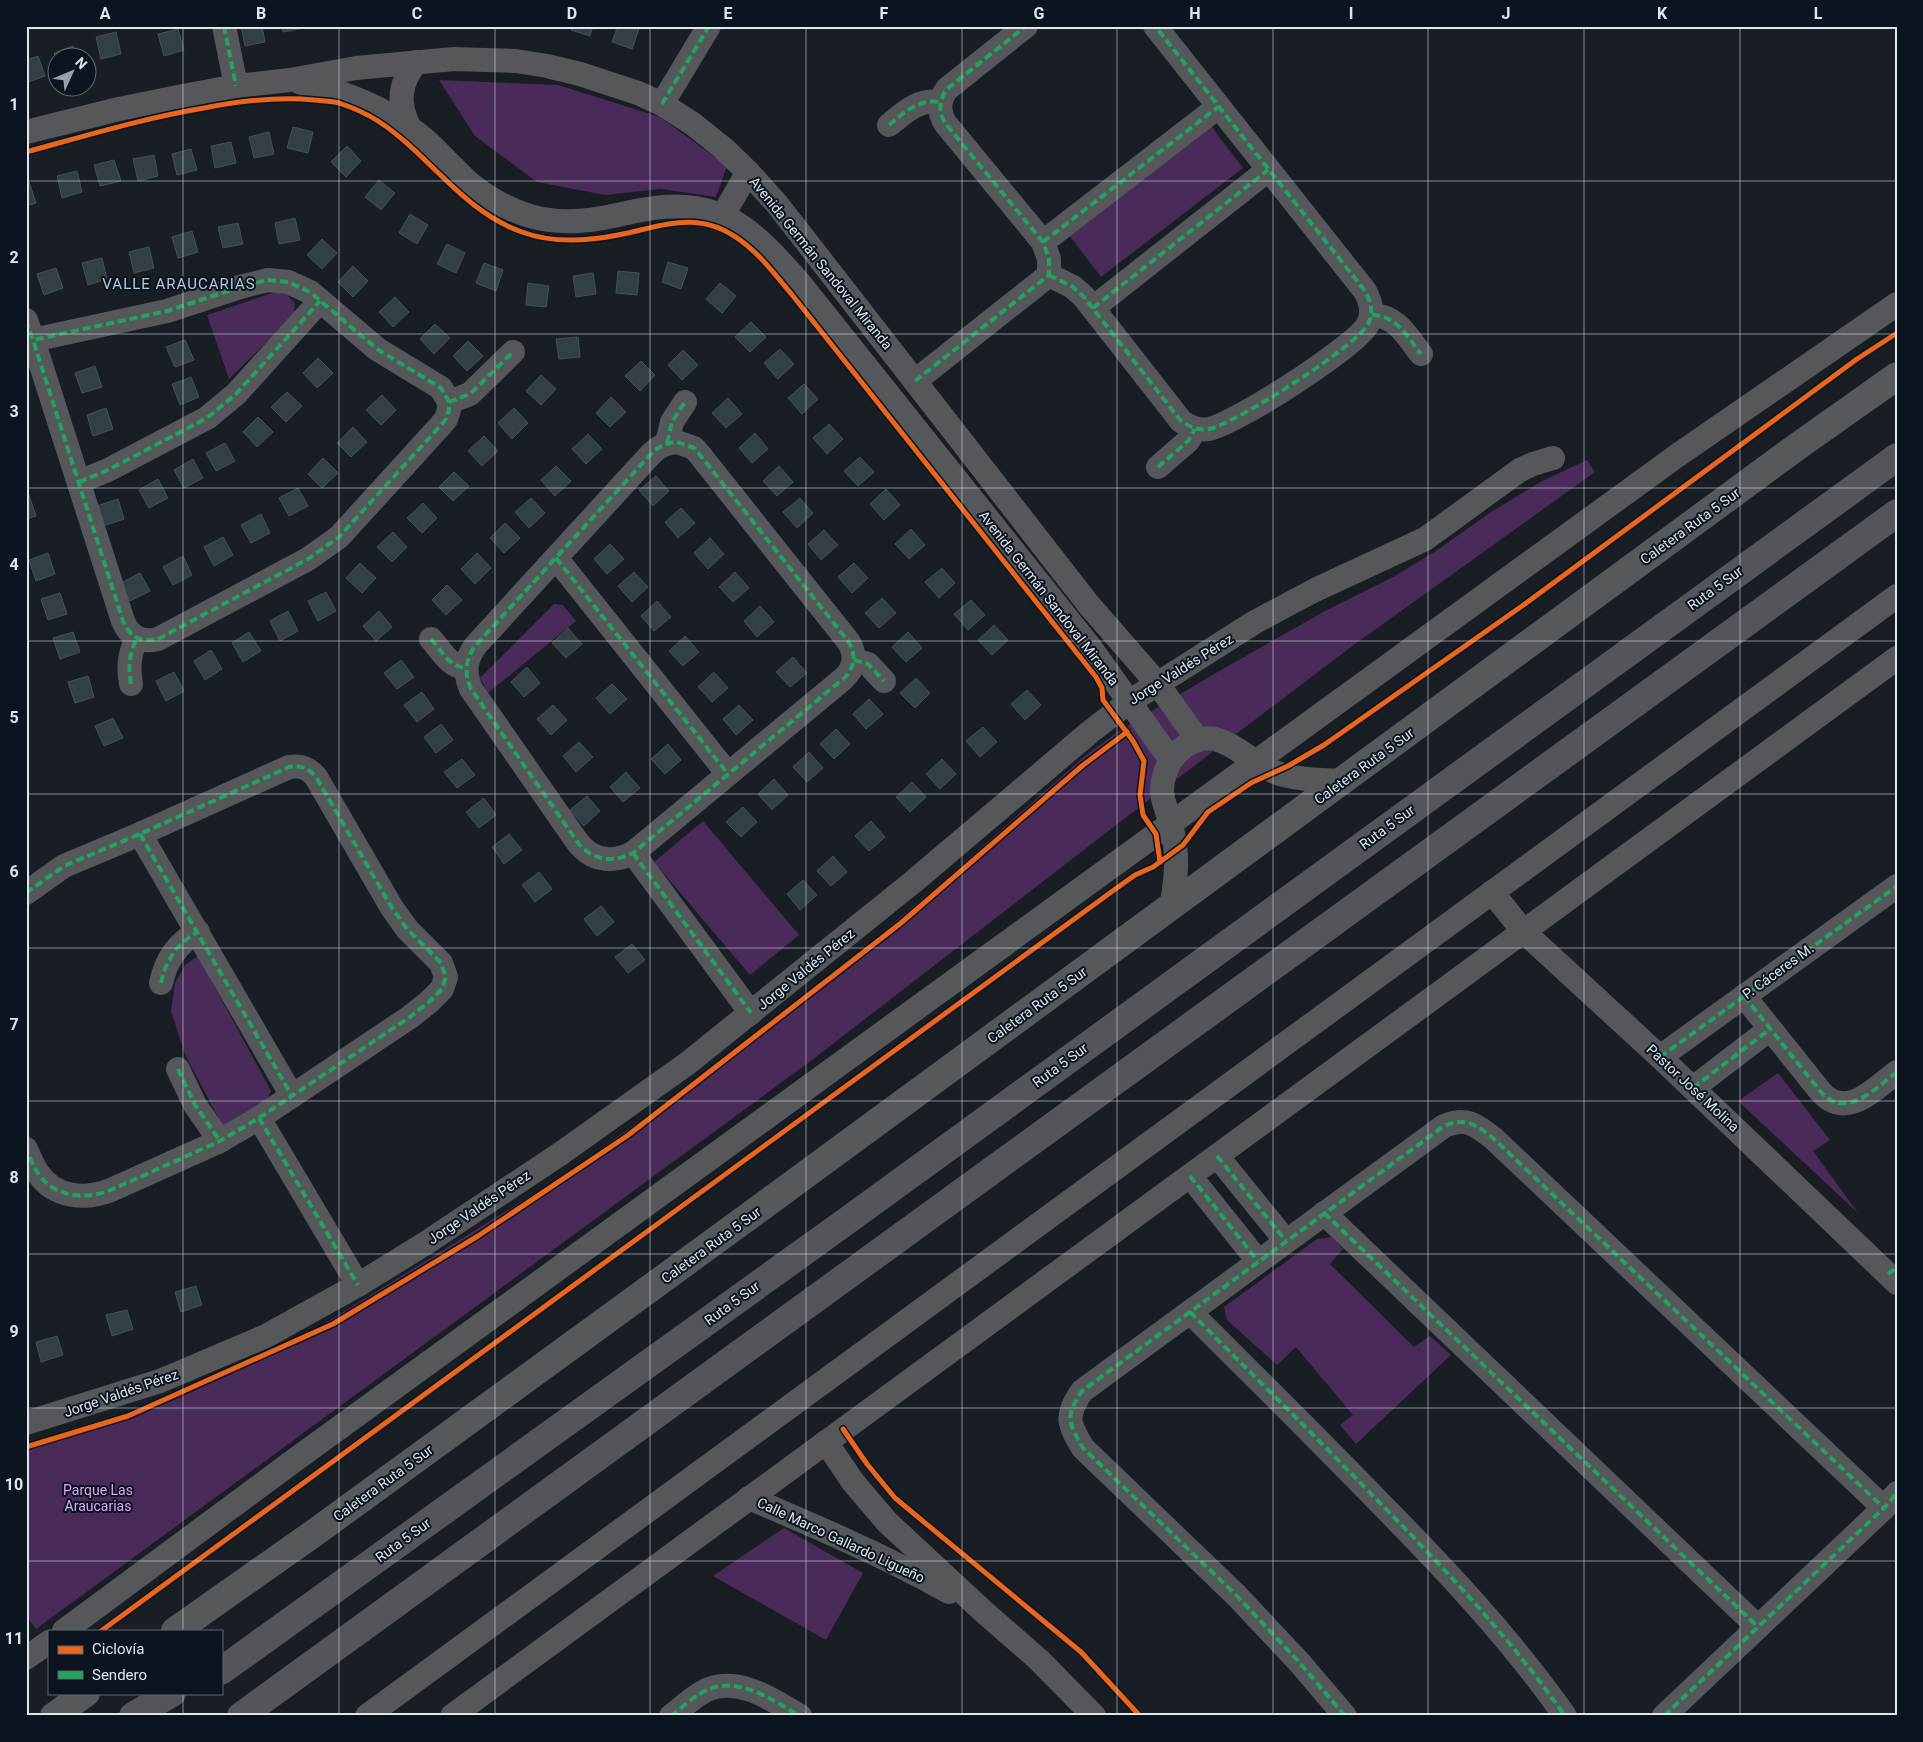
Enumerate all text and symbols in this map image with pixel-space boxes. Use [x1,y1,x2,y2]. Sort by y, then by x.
text: A [100,4,111,23]
text: B [256,4,266,23]
text: C [412,4,422,23]
text: D [567,4,577,23]
text: E [724,4,733,23]
text: F [880,4,889,23]
text: G [1034,4,1045,23]
text: H [1189,4,1201,23]
text: I [1349,4,1353,23]
text: J [1502,4,1510,23]
text: K [1657,4,1668,23]
text: L [1814,4,1823,23]
north arrow [48,48,98,98]
text: N [72,54,91,72]
text: 1 [9,95,19,114]
street label: Avenida Germán Sandoval Miranda [746,173,896,353]
text: 2 [9,248,19,267]
district label: VALLE ARAUCARIAS [102,275,256,293]
text: 3 [9,402,19,421]
street label: Caletera Ruta 5 Sur [1637,484,1743,568]
street label: Avenida Germán Sandoval Miranda [976,507,1122,689]
text: 4 [9,555,19,574]
street label: Ruta 5 Sur [1684,563,1746,613]
street label: Jorge Valdés Pérez [1126,630,1236,708]
text: 5 [9,708,19,727]
street label: Caletera Ruta 5 Sur [1311,724,1417,808]
street label: Ruta 5 Sur [1356,802,1418,852]
text: 6 [9,862,19,881]
street label: Jorge Valdés Pérez [754,925,858,1013]
street label: P. Cáceres M. [1739,940,1817,1002]
street label: Caletera Ruta 5 Sur [984,963,1090,1047]
text: 7 [9,1015,19,1034]
street label: Ruta 5 Sur [1029,1040,1091,1090]
street label: Pastor José Molina [1644,1041,1742,1135]
street label: Jorge Valdés Pérez [425,1167,533,1247]
text: 8 [9,1168,19,1187]
street label: Caletera Ruta 5 Sur [658,1203,764,1287]
street label: Ruta 5 Sur [701,1278,763,1328]
text: 9 [9,1322,19,1341]
street label: Jorge Valdés Pérez [62,1366,180,1420]
street label: Caletera Ruta 5 Sur [330,1441,436,1525]
text: 10 [5,1475,23,1494]
park label: Parque Las Araucarias [63,1482,133,1514]
street label: Calle Marco Gallardo Ligueño [755,1494,927,1586]
street label: Ruta 5 Sur [372,1515,434,1565]
text: 11 [5,1629,23,1648]
legend [48,1630,222,1694]
text: Ciclovía [92,1640,145,1658]
text: Sendero [92,1666,147,1684]

